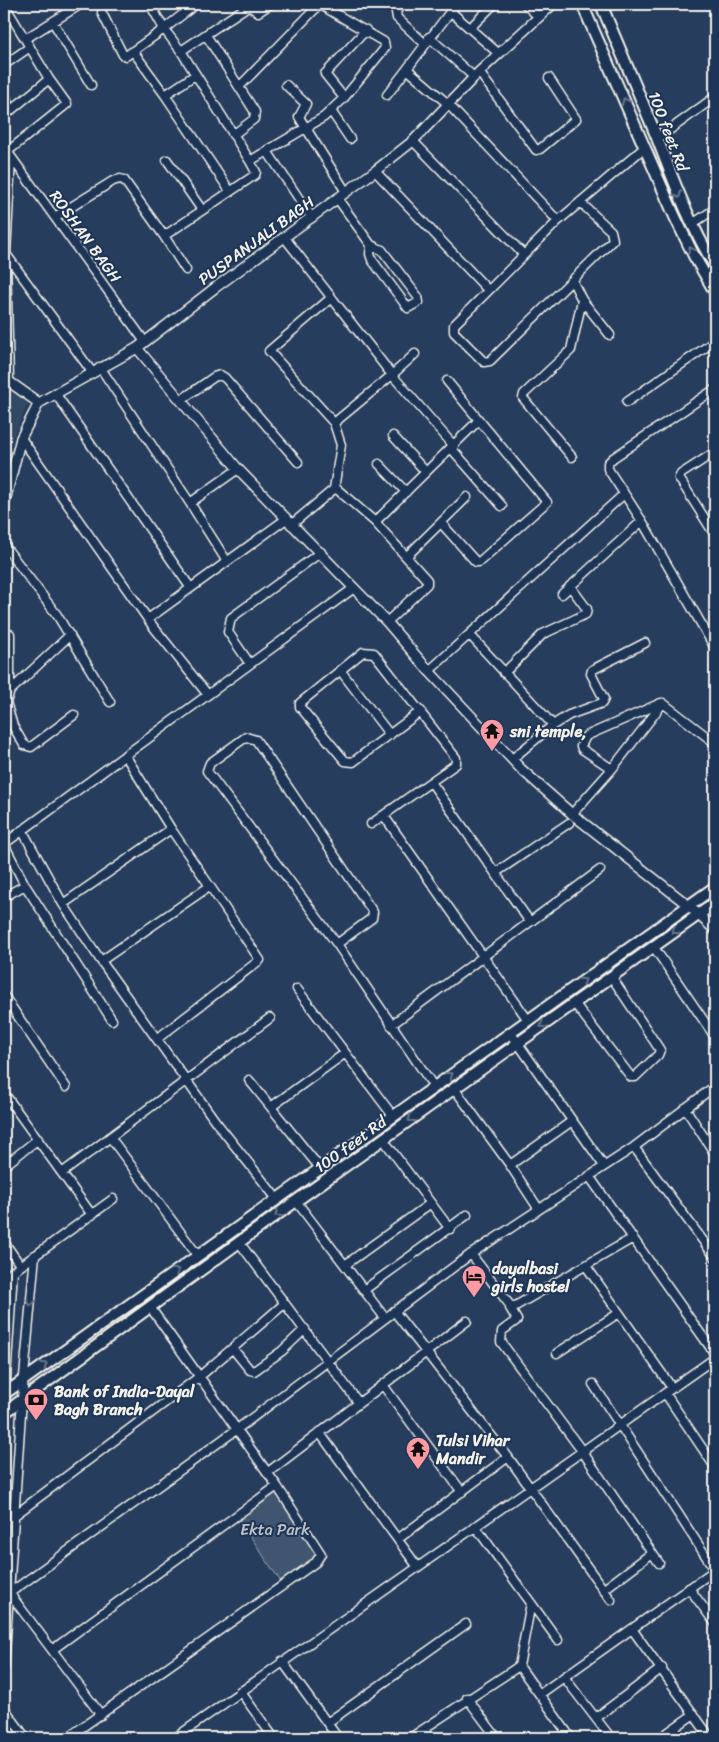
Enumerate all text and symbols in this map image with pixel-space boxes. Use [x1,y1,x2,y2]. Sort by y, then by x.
street label: 100 feet Rd [640,87,698,177]
one-way arrow [620,97,631,106]
street label: ROSHAN BAGH [42,184,130,289]
street label: PUSPANJALI BAGH [192,188,321,293]
one-way arrow [672,190,683,199]
one-way arrow [686,246,697,255]
place label: sni temple, [509,717,587,746]
temple icon: sni temple, [479,718,505,752]
one-way arrow [672,925,681,934]
one-way arrow [577,978,587,987]
one-way arrow [540,1019,549,1028]
one-way arrow [445,1072,454,1081]
street label: 100 feet Rd [308,1107,394,1181]
one-way arrow [407,1113,416,1122]
one-way arrow [275,1207,284,1217]
place label: dayalbasi girls hostel [490,1254,571,1301]
hotel icon: dayalbasi girls hostel [461,1264,487,1298]
one-way arrow [170,1269,179,1277]
one-way arrow [25,1299,36,1307]
one-way arrow [38,1362,47,1371]
place label: Bank of India-Dayal Bagh Branch [54,1377,196,1424]
bank icon: Bank of India-Dayal Bagh Branch [23,1387,49,1421]
place label: Tulsi Vihar Mandir [435,1426,511,1473]
temple icon: Tulsi Vihar Mandir [405,1436,431,1470]
park label: Ekta Park [240,1515,310,1544]

